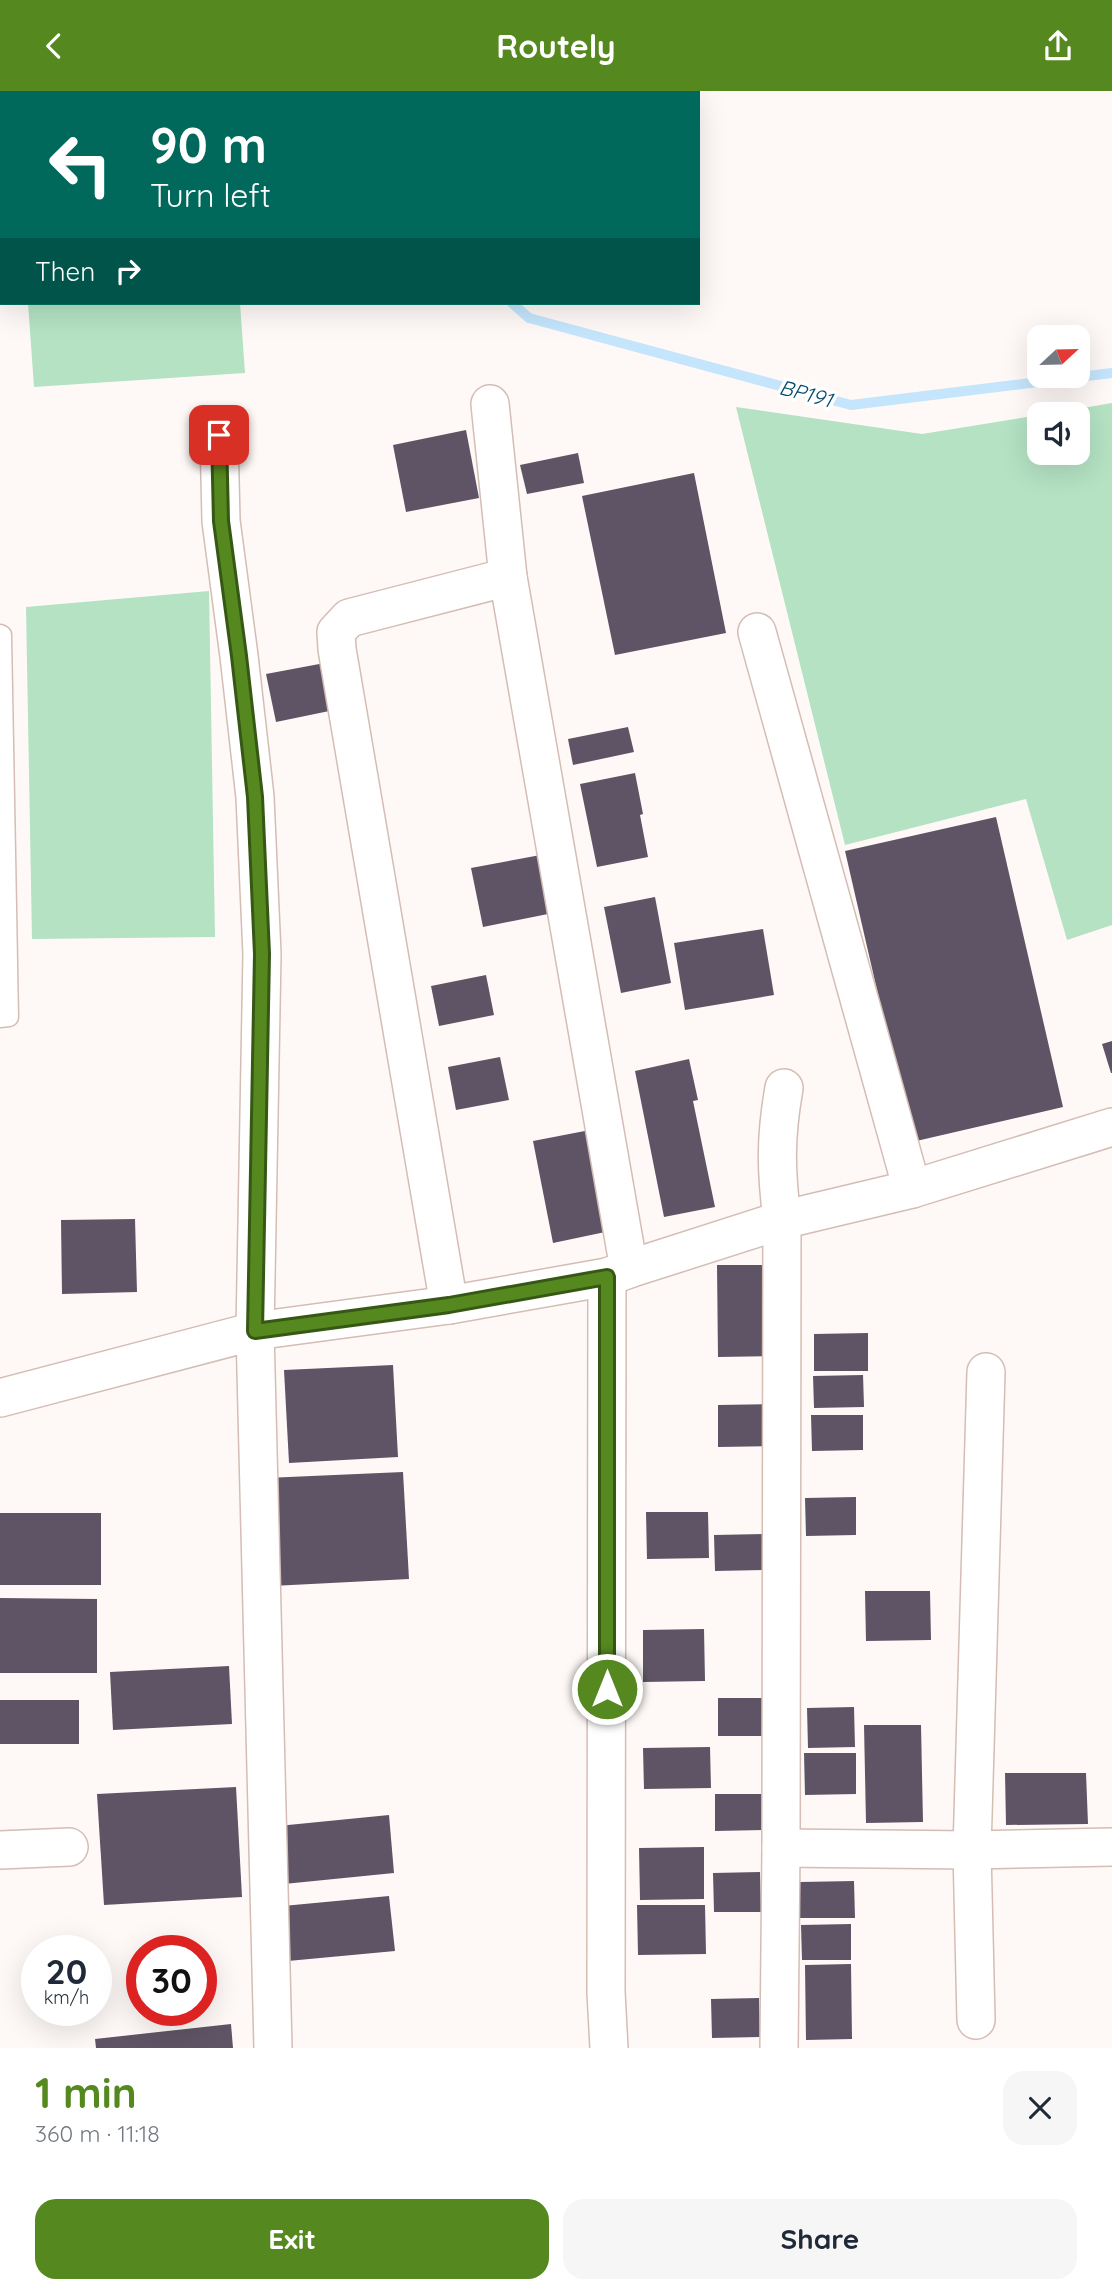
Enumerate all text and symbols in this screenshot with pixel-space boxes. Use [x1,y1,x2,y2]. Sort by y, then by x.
text: Routely [496,26,616,66]
icon: back [35,27,73,65]
icon: share [1039,27,1077,65]
text: 90 m [150,114,267,175]
icon: left [35,119,126,210]
text: Turn left [150,175,271,215]
icon: right [109,252,147,290]
text: Then [35,255,95,288]
north arrow [1027,325,1090,389]
map controls [1027,325,1090,465]
water label: BP191 [777,374,837,413]
button: sound [1027,402,1090,465]
pin [189,405,249,465]
icon: arrive [200,416,238,454]
position arrow [570,1652,644,1726]
speed limit sign: 30 [126,1935,217,2026]
text: 20 [46,1949,87,1993]
text: km/h [44,1986,89,2009]
text: 1 min [35,2066,137,2119]
button: close [1003,2071,1077,2145]
text: 360 m · 11:18 [35,2119,160,2148]
button: Exit [35,2199,549,2279]
button: Share [563,2199,1077,2279]

